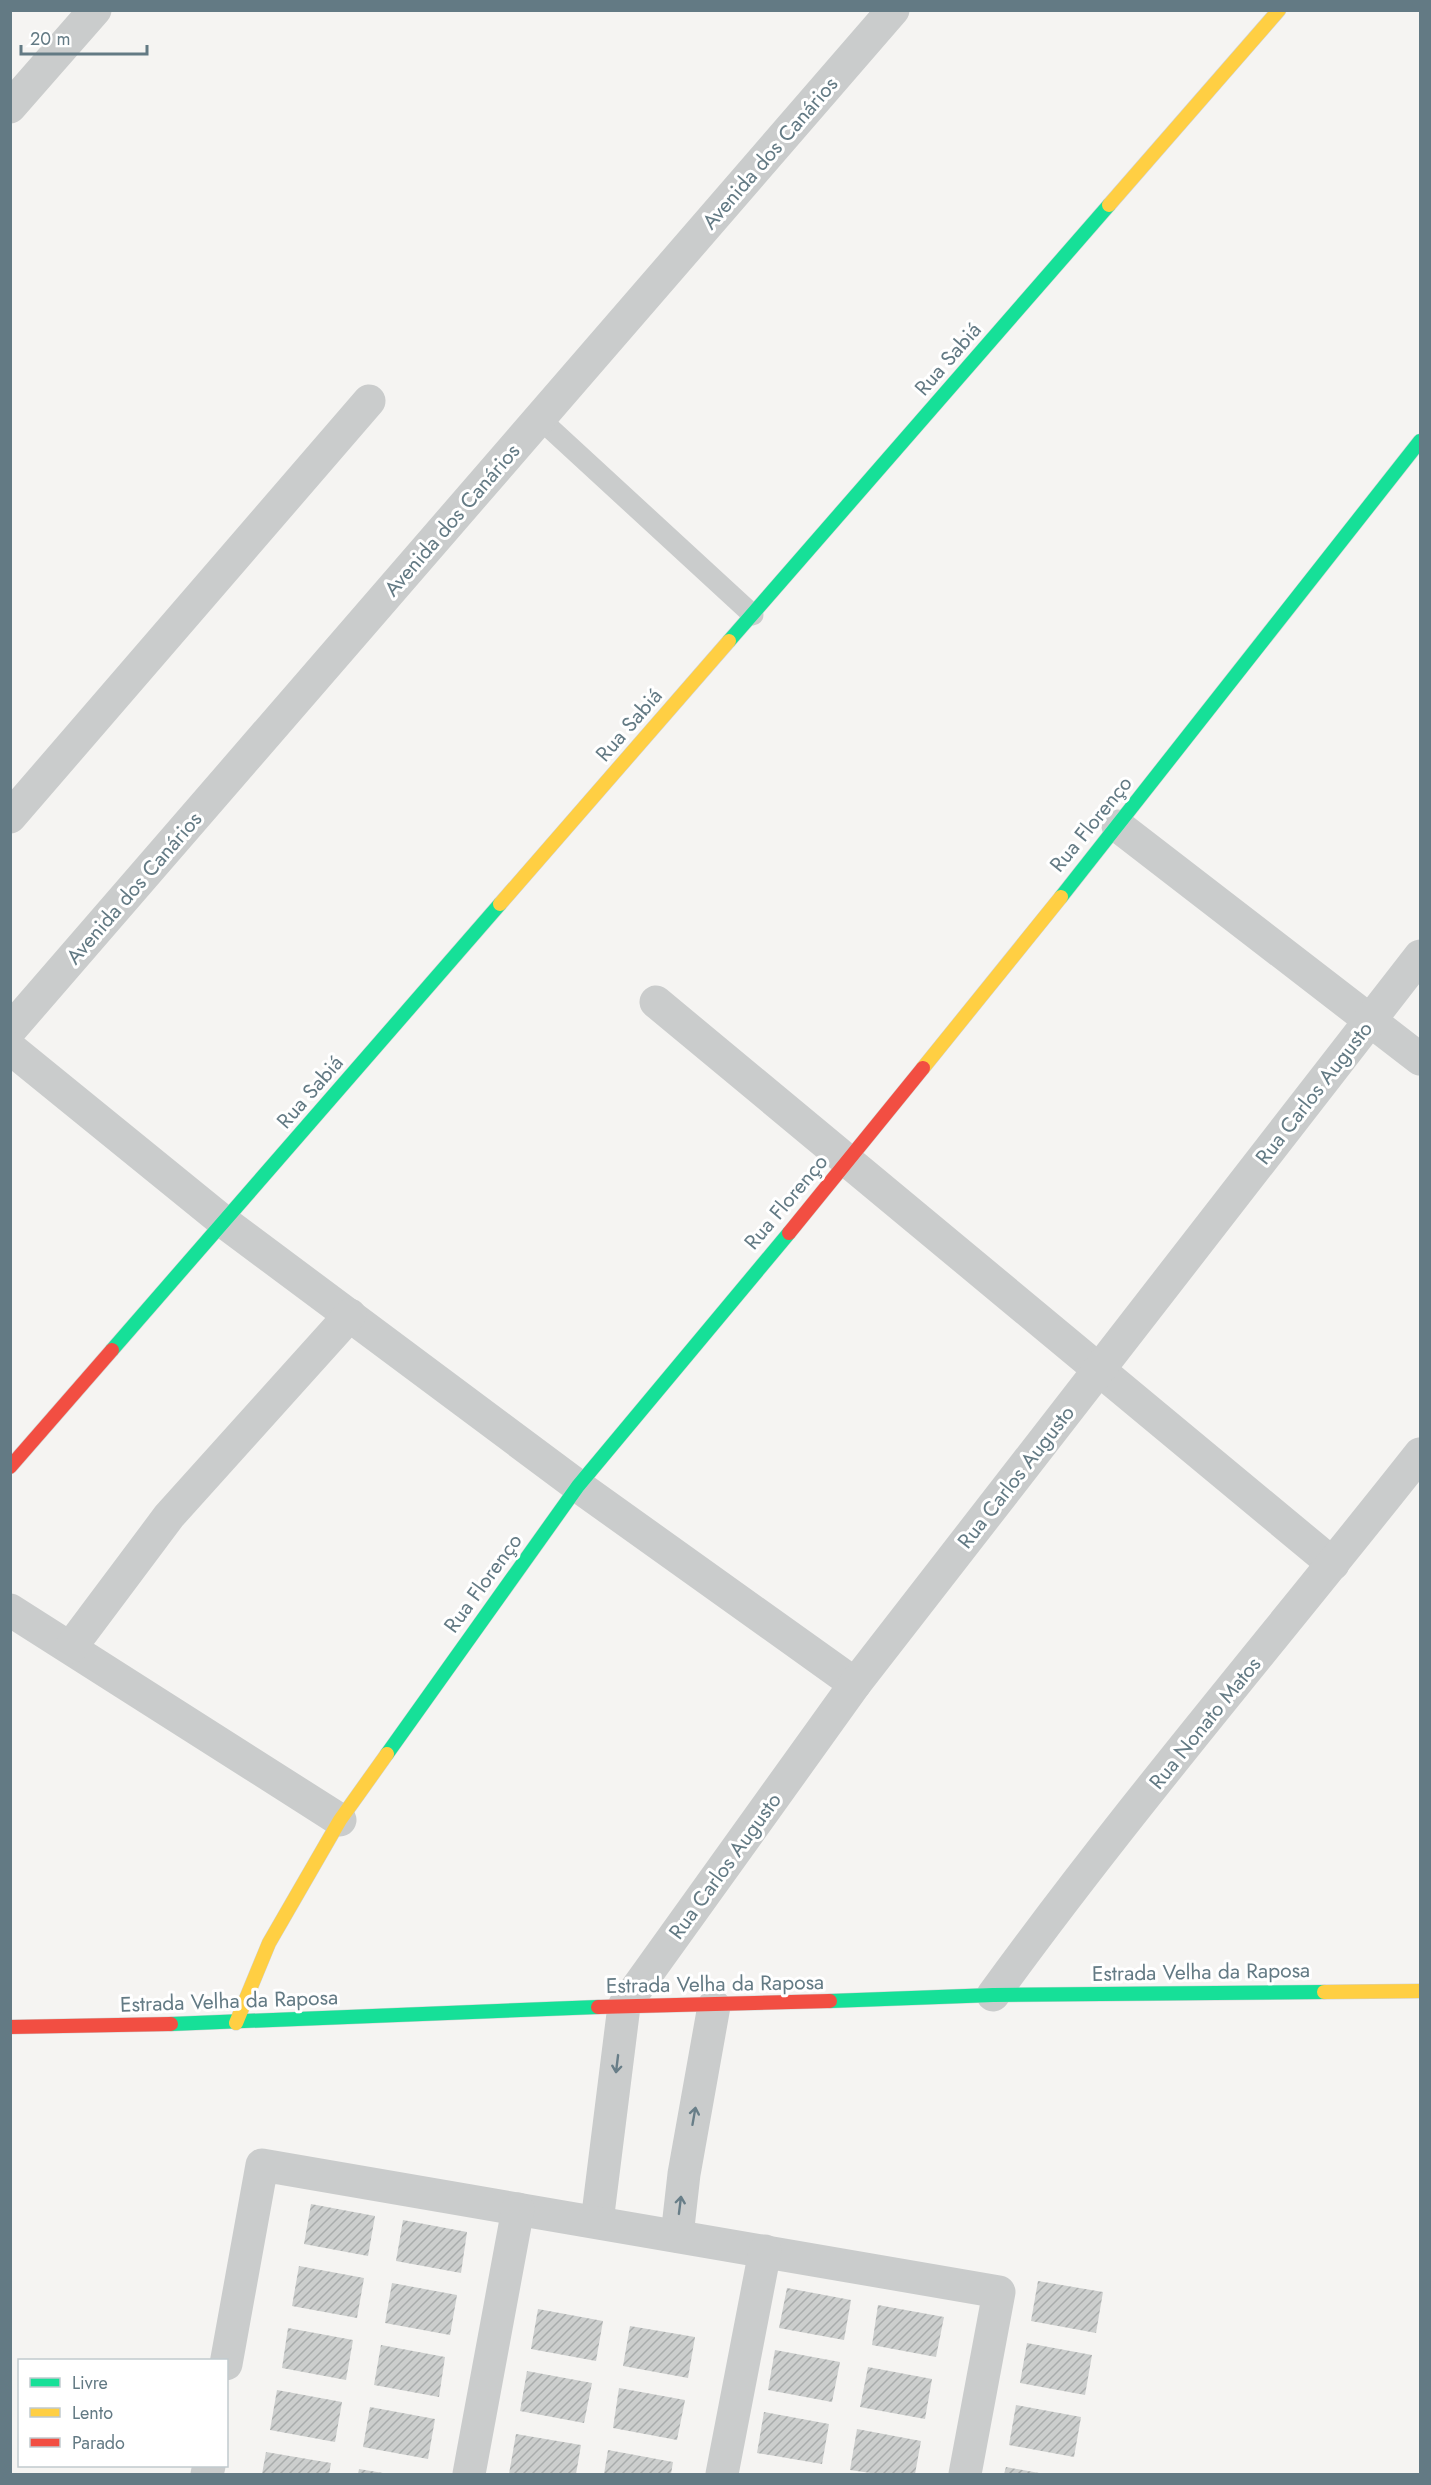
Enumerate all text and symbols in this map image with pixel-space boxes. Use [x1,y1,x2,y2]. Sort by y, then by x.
scale bar [21,18,147,56]
text: 20 m [30,26,70,52]
street label: Avenida dos Canários [695,70,845,236]
street label: Rua Sabiá [908,316,988,402]
street label: Avenida dos Canários [377,437,527,603]
street label: Rua Sabiá [589,682,669,768]
street label: Rua Florenço [1043,769,1139,879]
street label: Avenida dos Canários [59,805,209,971]
street label: Rua Carlos Augusto [1249,1015,1379,1171]
street label: Rua Sabiá [270,1049,350,1135]
street label: Rua Florenço [737,1148,835,1256]
street label: Rua Carlos Augusto [951,1399,1081,1555]
street label: Rua Florenço [437,1527,529,1639]
street label: Rua Nonato Matos [1142,1650,1268,1796]
street label: Rua Carlos Augusto [662,1787,788,1945]
street label: Estrada Velha da Raposa [1092,1955,1310,1989]
street label: Estrada Velha da Raposa [606,1967,824,2001]
street label: Estrada Velha da Raposa [119,1982,339,2020]
one-way arrow [611,2054,622,2074]
one-way arrow [689,2107,700,2126]
one-way arrow [675,2196,686,2215]
legend [18,2359,228,2467]
text: Livre [72,2370,108,2396]
text: Lento [72,2400,113,2426]
text: Parado [72,2430,125,2456]

